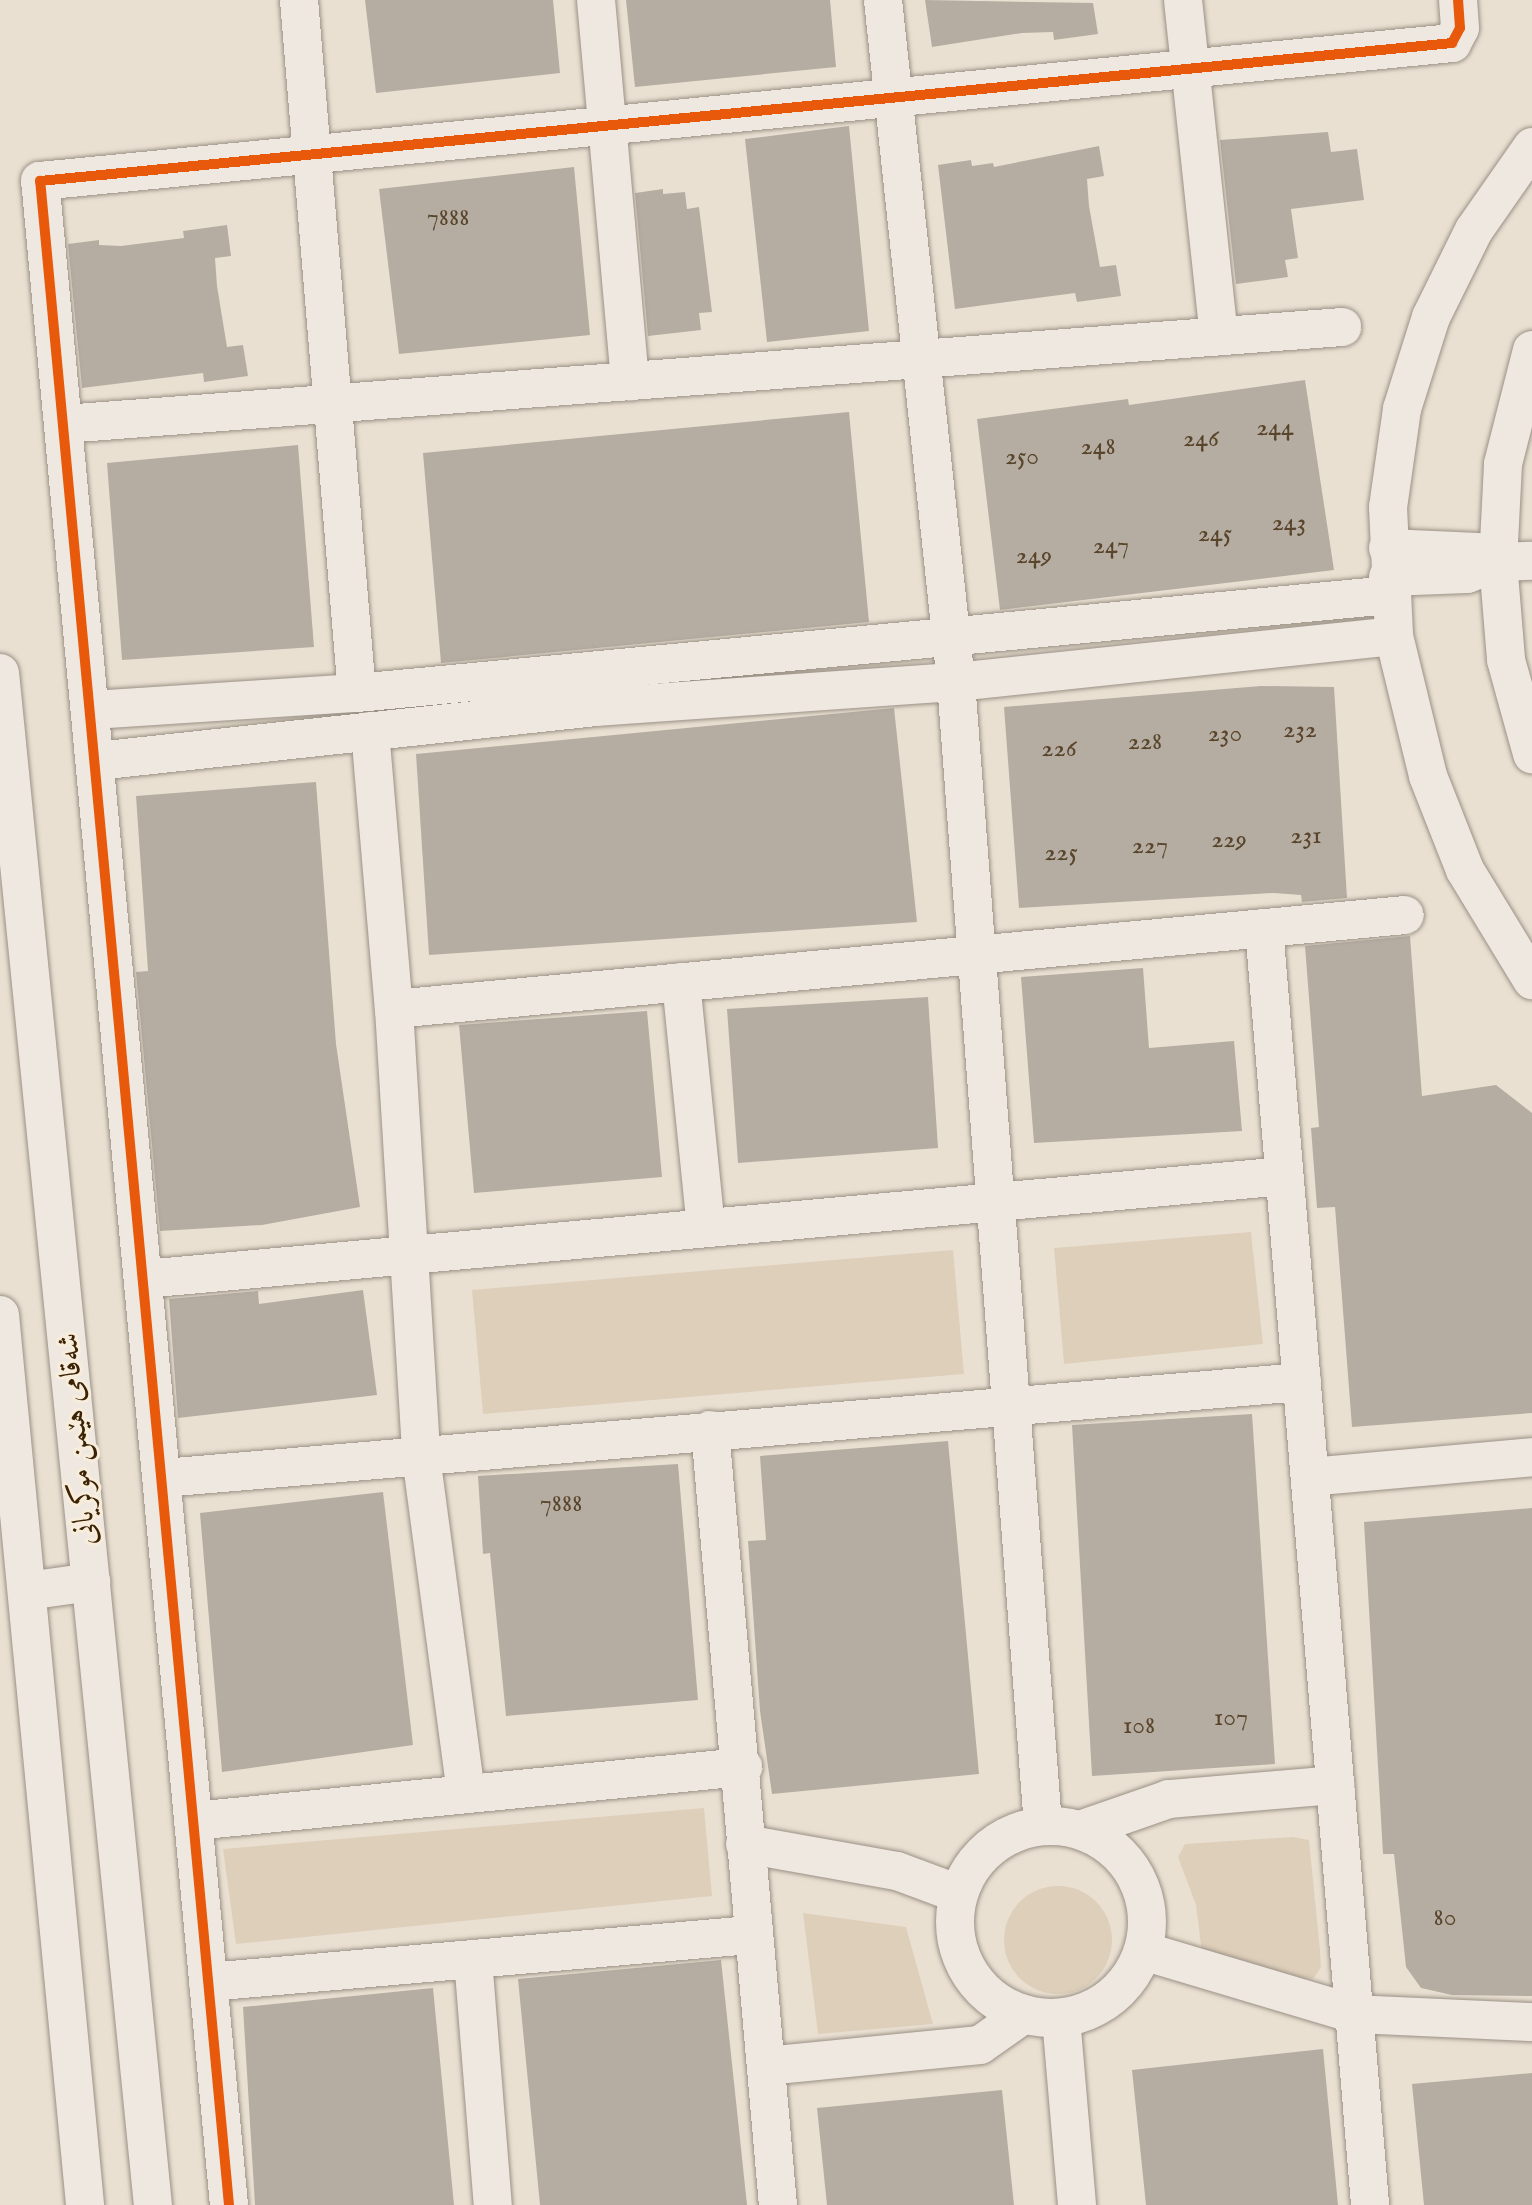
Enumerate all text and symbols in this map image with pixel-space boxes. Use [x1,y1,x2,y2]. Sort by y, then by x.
house number: 7888 [427,202,469,234]
house number: 244 [1256,412,1294,444]
house number: 246 [1183,423,1219,455]
house number: 248 [1080,431,1116,463]
house number: 250 [1005,441,1039,473]
house number: 243 [1272,507,1306,539]
house number: 245 [1198,518,1232,550]
house number: 247 [1093,530,1129,562]
house number: 249 [1016,540,1052,572]
house number: 232 [1283,714,1317,746]
house number: 230 [1208,718,1242,750]
house number: 228 [1128,726,1162,758]
house number: 226 [1041,733,1077,765]
house number: 231 [1290,820,1322,852]
house number: 229 [1211,824,1247,856]
house number: 227 [1132,830,1168,862]
house number: 225 [1044,837,1078,869]
street label: شەقامی هێمن موکریانی [51,1331,105,1547]
house number: 7888 [540,1488,582,1520]
house number: 107 [1214,1702,1248,1734]
house number: 108 [1123,1710,1155,1742]
house number: 80 [1434,1902,1456,1934]

